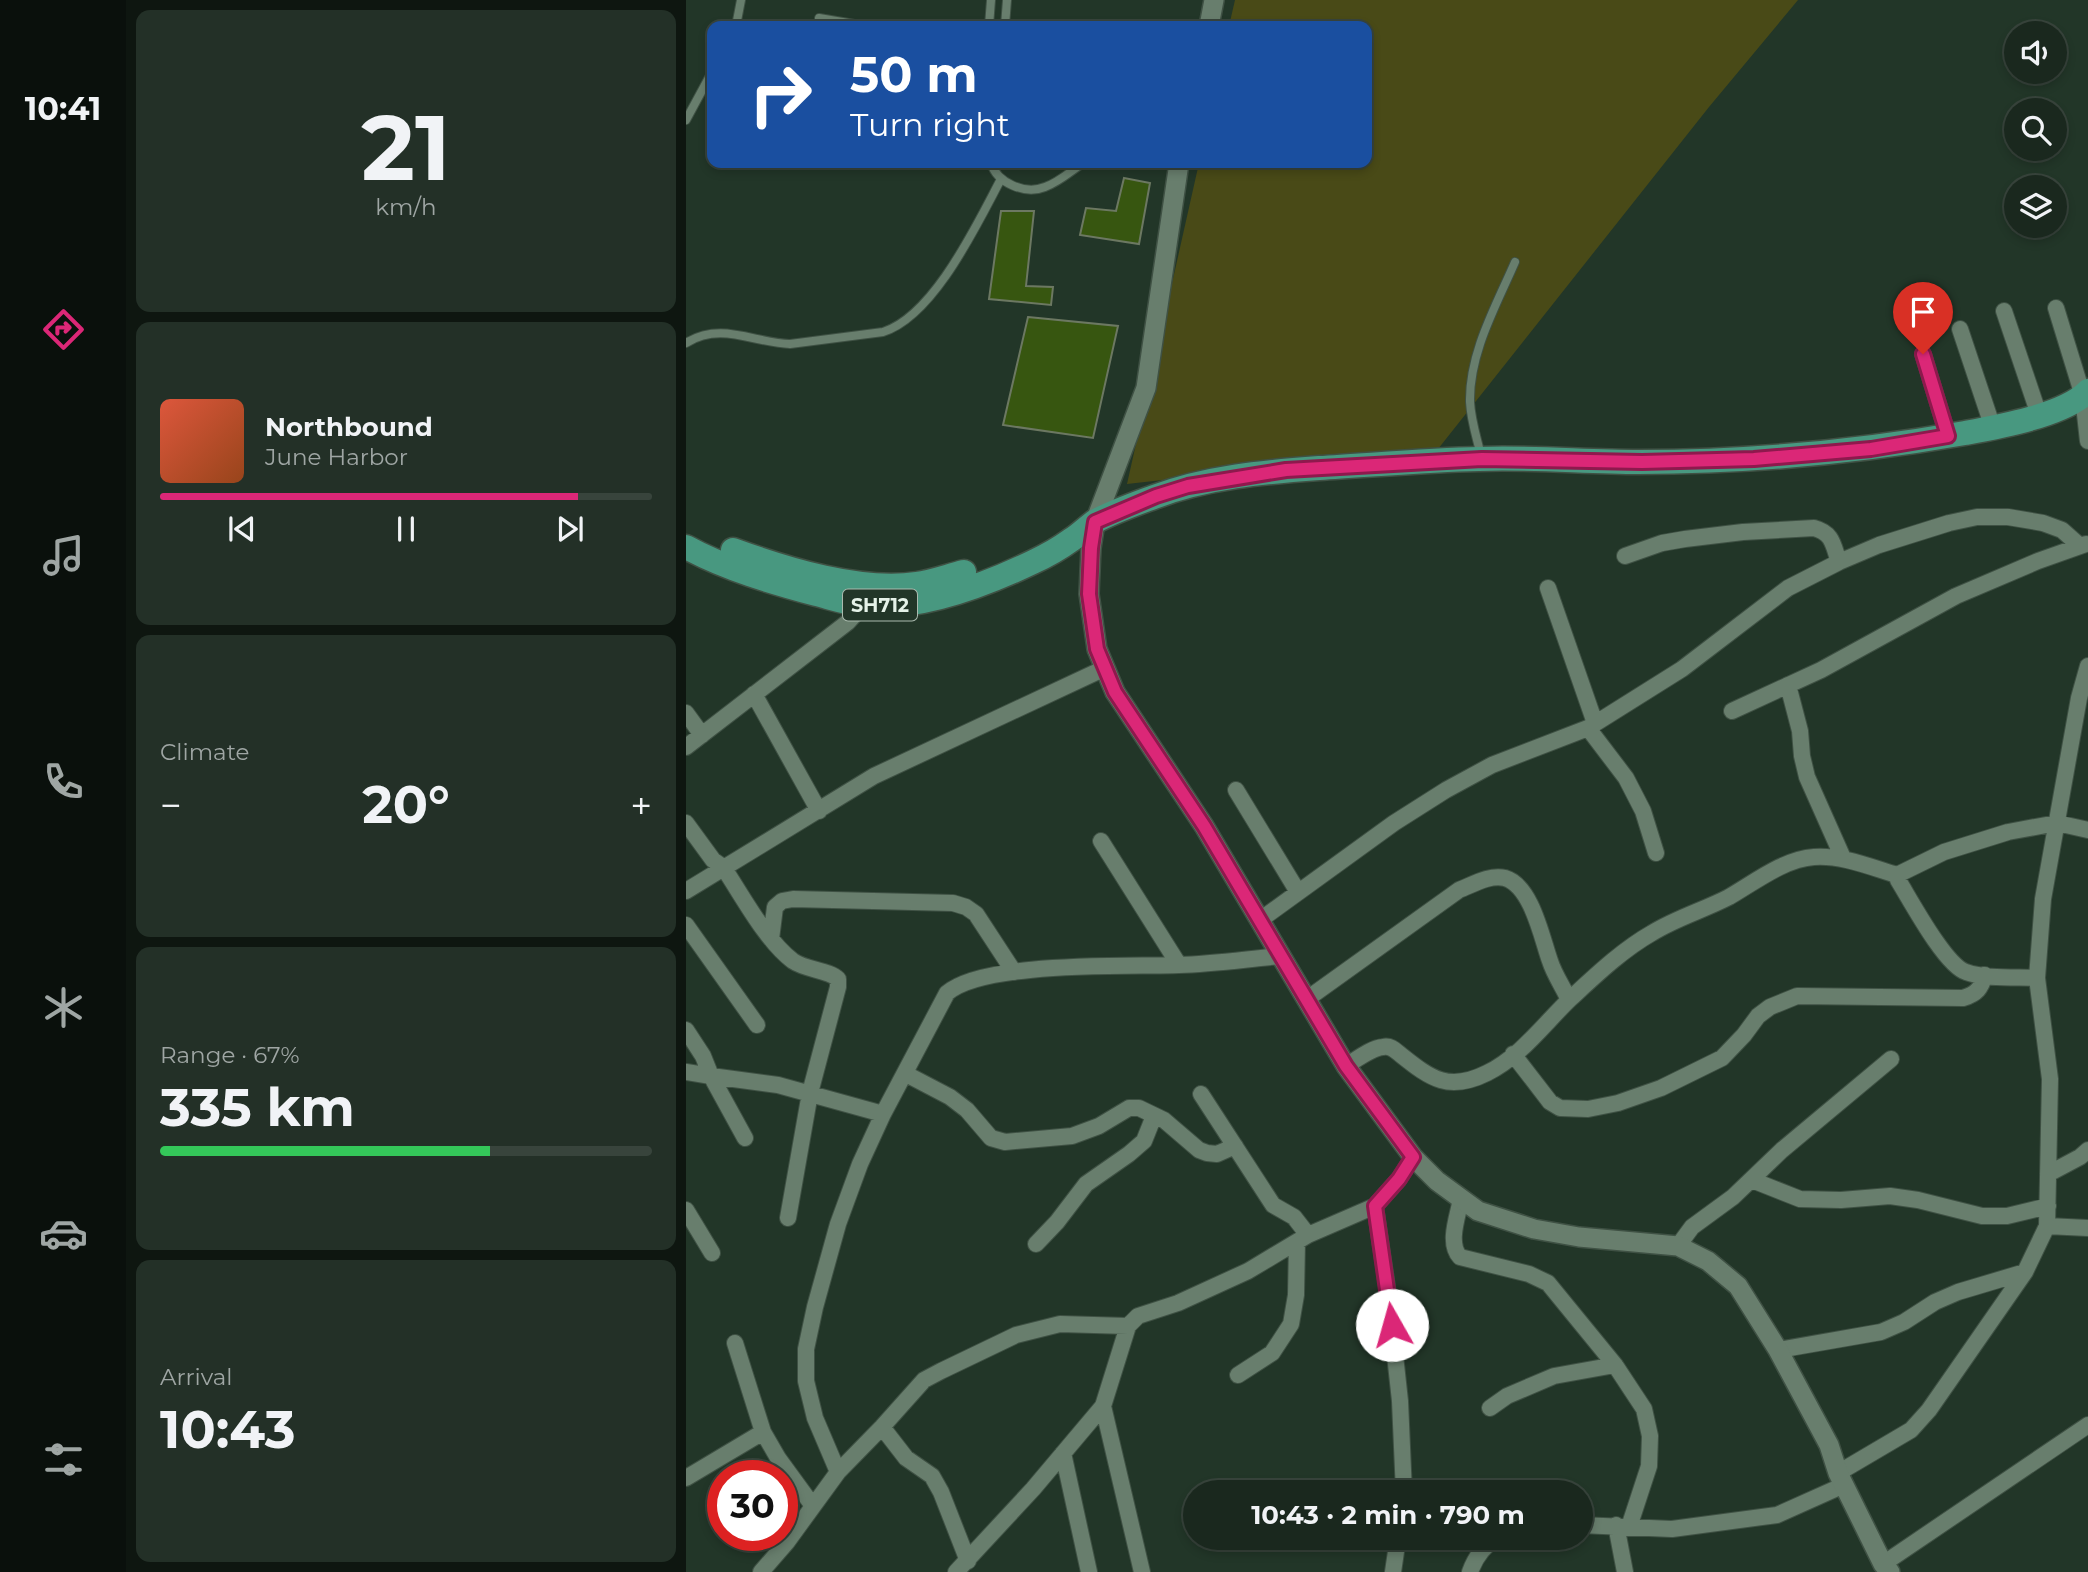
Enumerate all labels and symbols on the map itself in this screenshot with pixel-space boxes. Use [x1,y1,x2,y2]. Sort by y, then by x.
pin [1893,282,1953,354]
road number: SH712 [843,590,917,620]
position arrow [1355,1288,1429,1362]
speed limit sign: 30 [707,1460,798,1551]

